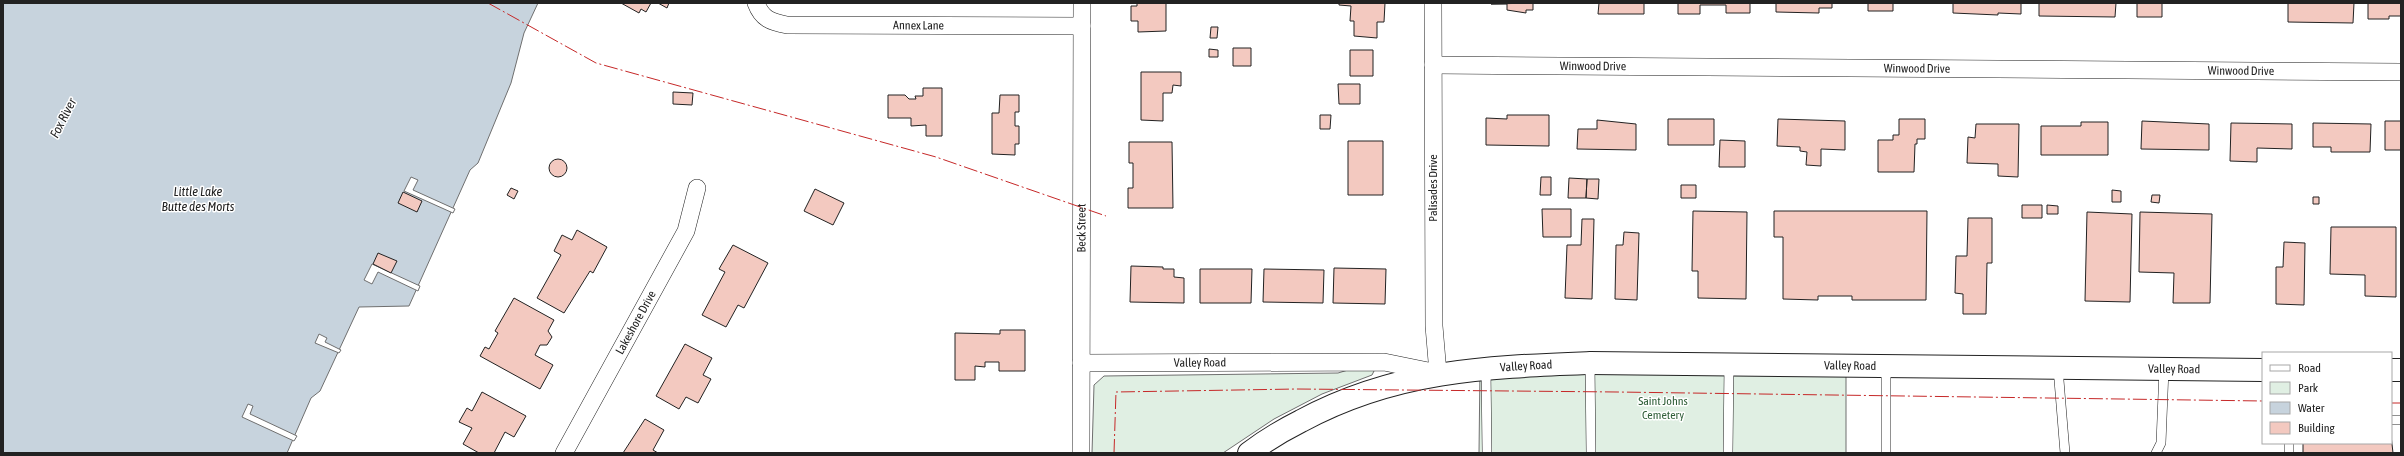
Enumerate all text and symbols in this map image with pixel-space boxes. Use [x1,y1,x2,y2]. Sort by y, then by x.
street label: Annex Lane [893,18,944,33]
street label: Winwood Drive [1560,59,1626,73]
street label: Winwood Drive [1884,61,1950,76]
street label: Winwood Drive [2208,64,2274,78]
water label: Fox River [47,95,80,140]
street label: Palisades Drive [1426,154,1440,222]
water label: Little Lake Butte des Morts [162,184,235,214]
street label: Beck Street [1074,203,1089,252]
street label: Lakeshore Drive [613,288,659,357]
legend [2262,352,2392,444]
street label: Valley Road [1174,356,1226,370]
street label: Valley Road [1500,358,1553,375]
street label: Valley Road [1824,358,1876,373]
text: Road [2298,361,2321,375]
street label: Valley Road [2148,362,2200,376]
text: Park [2298,381,2319,395]
park label: Saint Johns Cemetery [1638,394,1688,422]
text: Water [2298,401,2325,415]
text: Building [2298,421,2336,435]

